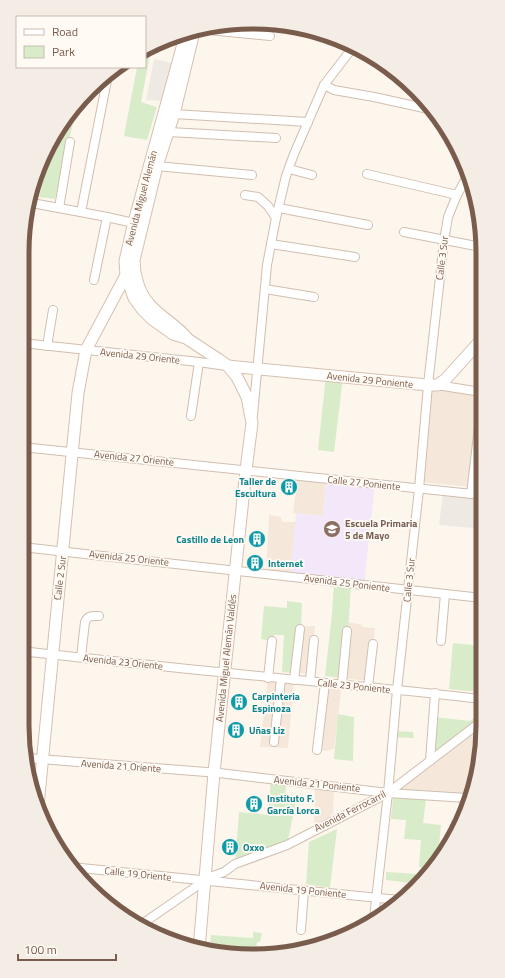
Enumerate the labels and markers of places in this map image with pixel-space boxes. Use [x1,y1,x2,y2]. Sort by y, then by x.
place label: Taller de Escultura [235,474,276,501]
building icon: Taller de Escultura [279,477,299,497]
place label: Escuela Primaria 5 de Mayo [345,516,417,543]
school or university icon: Escuela Primaria 5 de Mayo [322,519,342,539]
building icon: Castillo de Leon [247,529,267,549]
place label: Castillo de Leon [176,532,244,547]
building icon: Internet [245,553,265,573]
place label: Internet [268,556,303,571]
place label: Carpinteria Espinoza [252,689,300,716]
building icon: Carpinteria Espinoza [229,692,249,712]
building icon: Uñas Liz [226,720,246,740]
place label: Uñas Liz [249,723,285,738]
place label: Instituto F. García Lorca [267,791,320,818]
building icon: Instituto F. García Lorca [244,794,264,814]
building icon: Oxxo [220,837,240,857]
place label: Oxxo [243,840,264,855]

